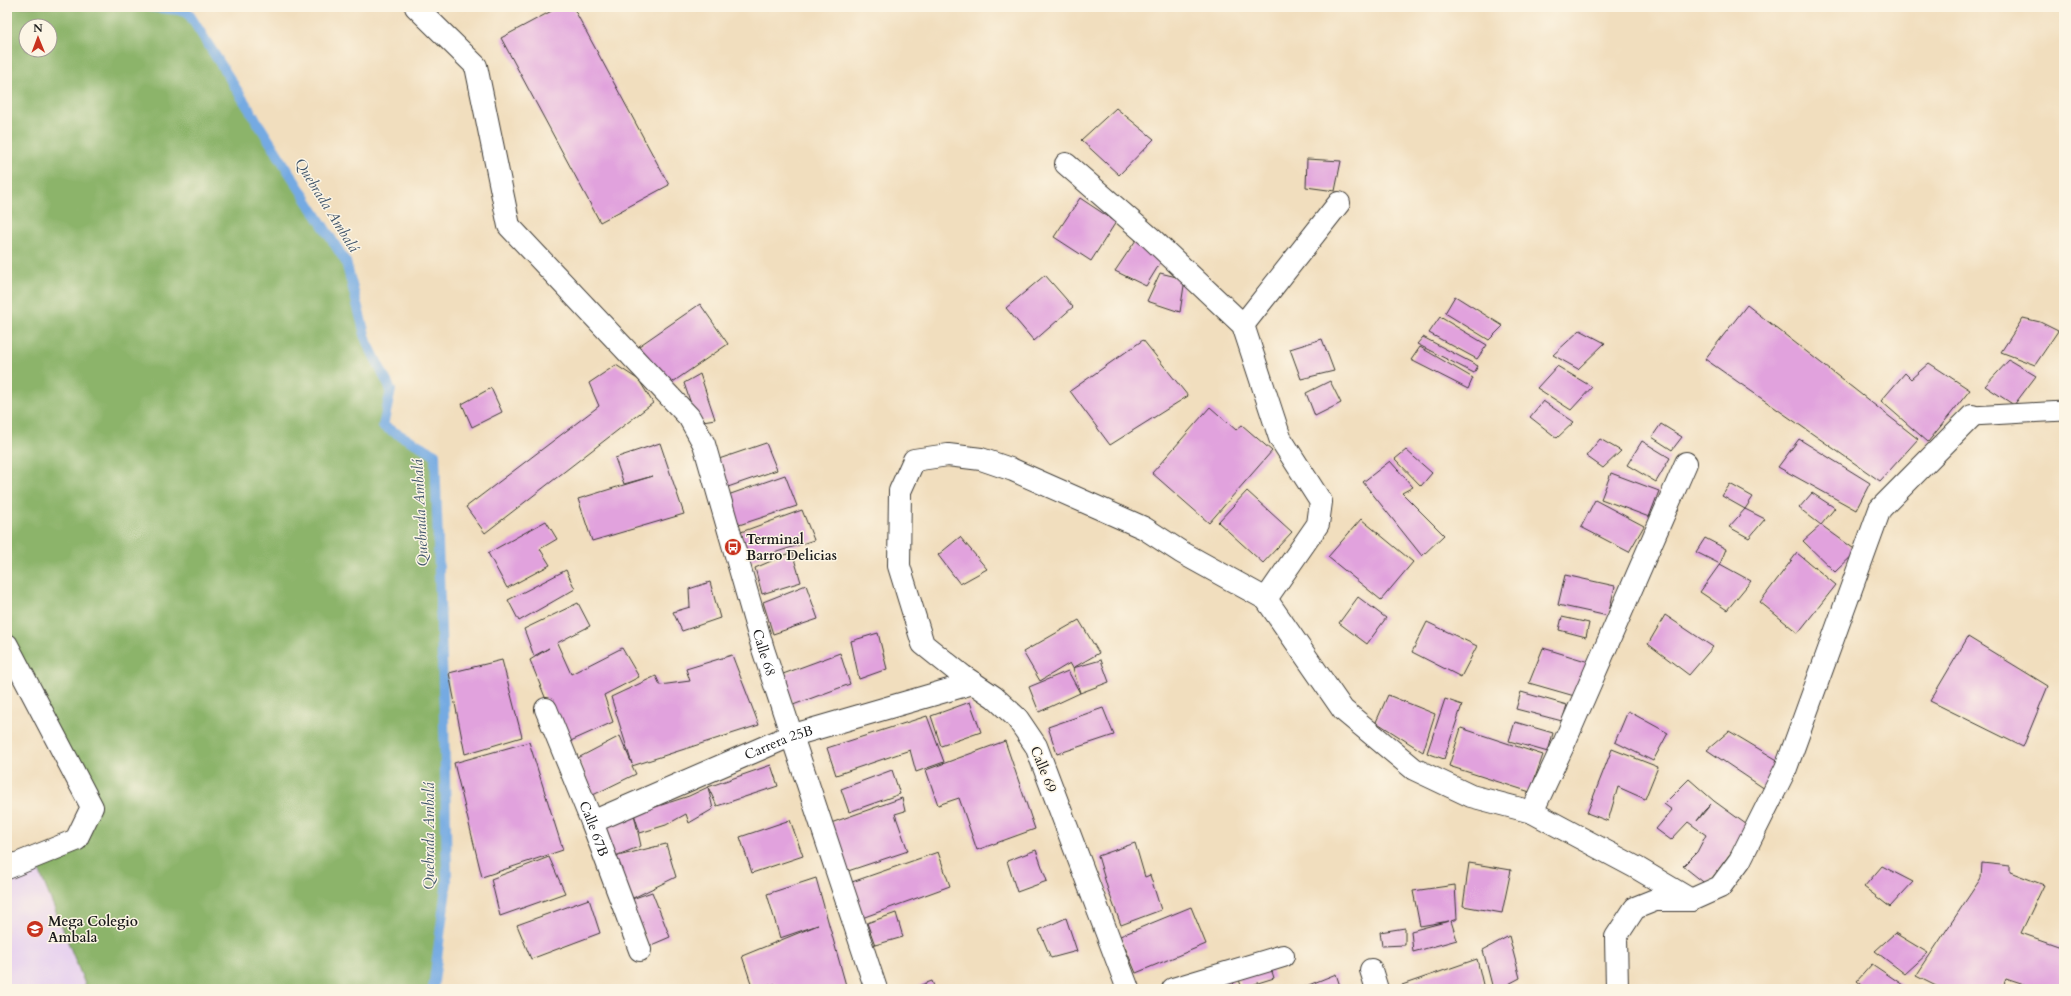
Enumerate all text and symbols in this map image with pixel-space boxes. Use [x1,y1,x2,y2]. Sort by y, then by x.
north arrow [18,18,58,58]
text: N [33,21,43,36]
water label: Quebrada Ambalá [290,154,365,257]
water label: Quebrada Ambalá [407,457,433,567]
place label: Terminal Barro Delicias [746,530,837,565]
bus stop icon: Terminal Barro Delicias [723,537,743,557]
street label: Calle 68 [748,627,780,679]
street label: Carrera 25B [742,721,815,765]
street label: Calle 69 [1026,743,1061,795]
water label: Quebrada Ambalá [419,781,439,890]
street label: Calle 67B [574,798,613,859]
place label: Mega Colegio Ambala [48,912,138,947]
school or university icon: Mega Colegio Ambala [25,919,45,939]

